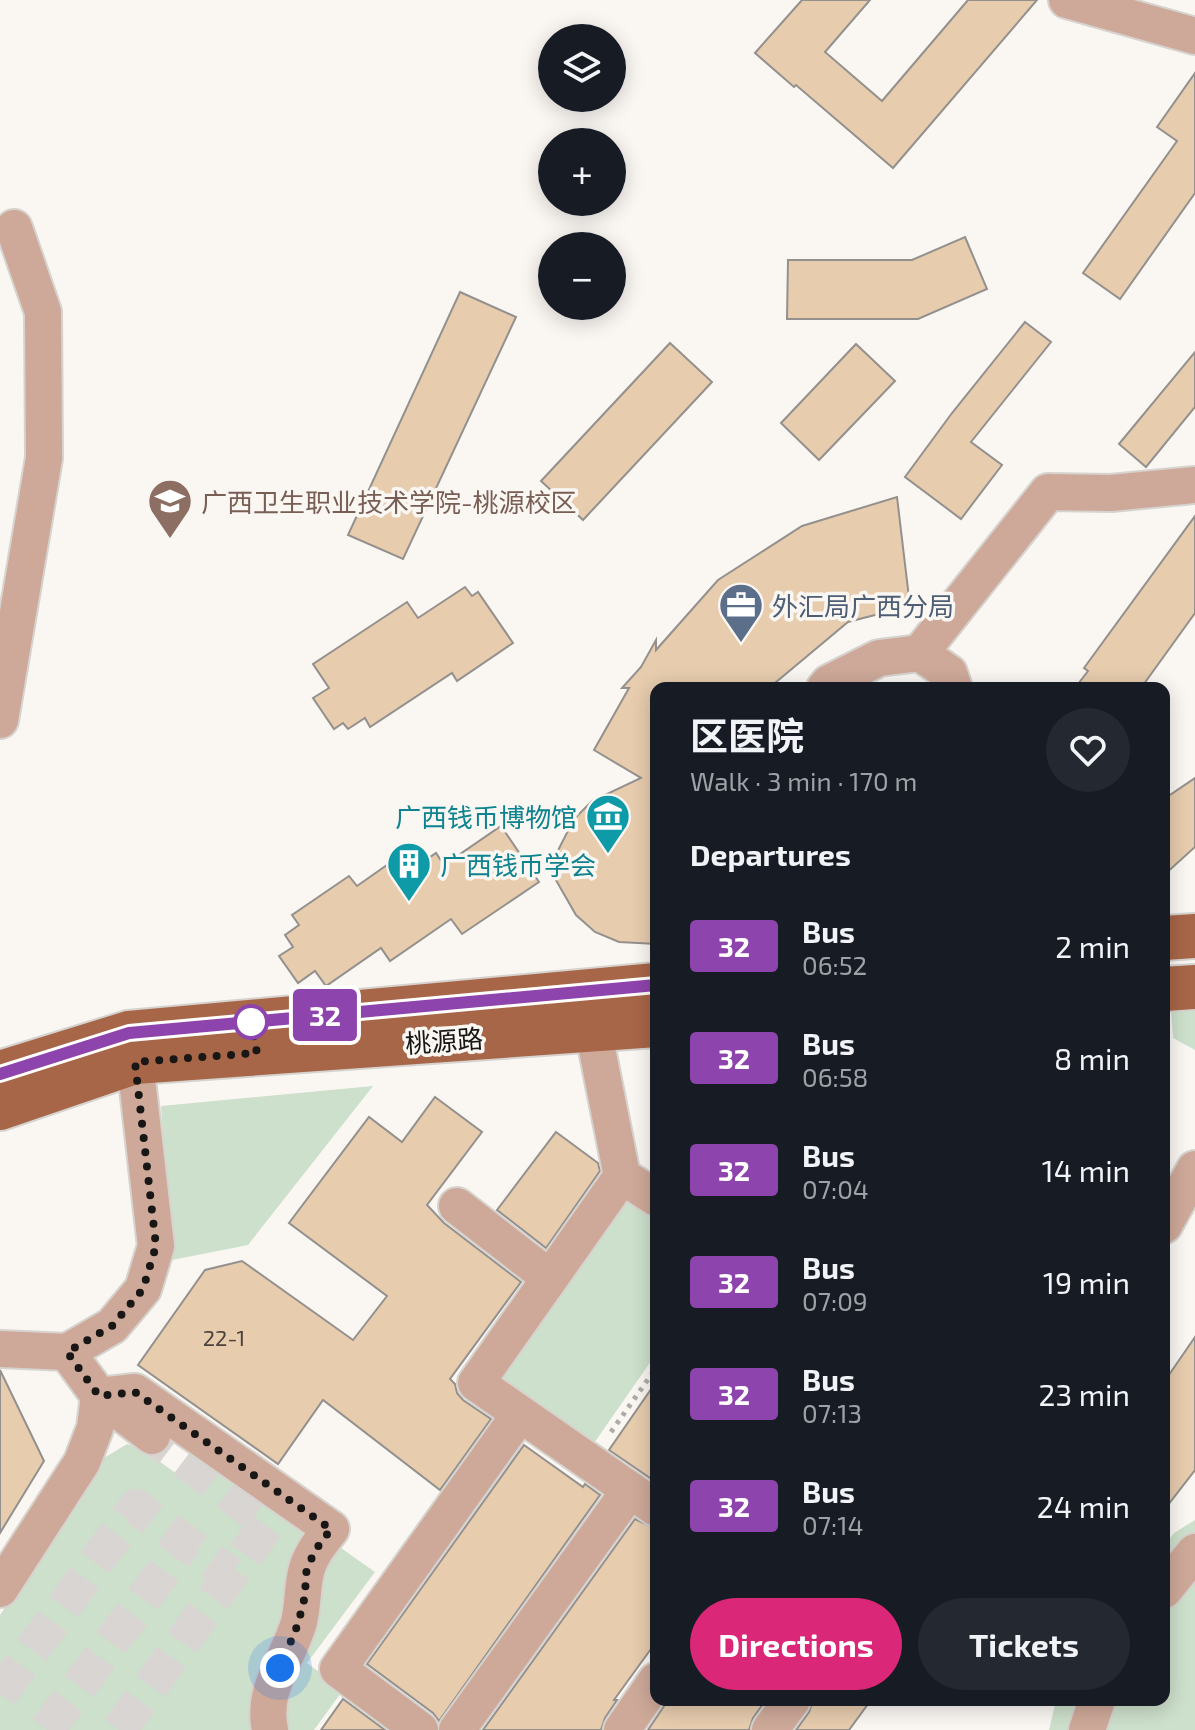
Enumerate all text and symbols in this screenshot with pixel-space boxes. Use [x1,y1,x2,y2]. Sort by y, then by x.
map controls [538,24,626,320]
button: layers [538,24,626,112]
button: + [538,128,626,216]
button: − [538,232,626,320]
school or university icon: 广西卫生职业技术学院-桃源校区 [146,477,194,540]
place label: 广西卫生职业技术学院-桃源校区 [201,486,577,517]
office icon: 外汇局广西分局 [717,581,765,644]
place label: 外汇局广西分局 [772,590,954,621]
button: heart [1046,708,1130,792]
text: 区医院 [690,712,804,758]
text: Walk · 3 min · 170 m [690,765,917,796]
museum icon: 广西钱币博物馆 [584,792,632,855]
place label: 广西钱币博物馆 [395,801,577,832]
text: Departures [690,836,851,872]
building icon: 广西钱币学会 [385,840,433,903]
place label: 广西钱币学会 [440,849,596,880]
text: Bus [802,913,855,949]
text: 2 min [1055,928,1130,964]
text: 32 [718,929,750,963]
text: 06:52 [802,949,867,980]
line badge: 32 [289,989,361,1041]
text: 32 [309,998,341,1032]
unlabelled marker [234,1005,268,1039]
street label: 桃源路 [404,1022,484,1058]
text: Bus [802,1025,855,1061]
text: 8 min [1054,1040,1130,1076]
text: 32 [718,1041,750,1075]
text: 06:58 [802,1061,868,1092]
text: Bus [802,1137,855,1173]
text: 14 min [1042,1152,1130,1188]
text: 32 [718,1153,750,1187]
text: 07:04 [802,1173,869,1204]
text: Bus [802,1249,855,1285]
text: 19 min [1043,1264,1130,1300]
text: 32 [718,1265,750,1299]
text: 07:09 [802,1285,868,1316]
house number: 22-1 [203,1324,245,1350]
text: Bus [802,1361,855,1397]
text: 23 min [1039,1376,1130,1412]
text: 32 [718,1377,750,1411]
text: 07:13 [802,1397,862,1428]
text: Bus [802,1473,855,1509]
text: 24 min [1037,1488,1130,1524]
text: 32 [718,1489,750,1523]
text: 07:14 [802,1509,863,1540]
button: Directions [690,1598,902,1690]
button: Tickets [918,1598,1130,1690]
your location [260,1648,300,1688]

